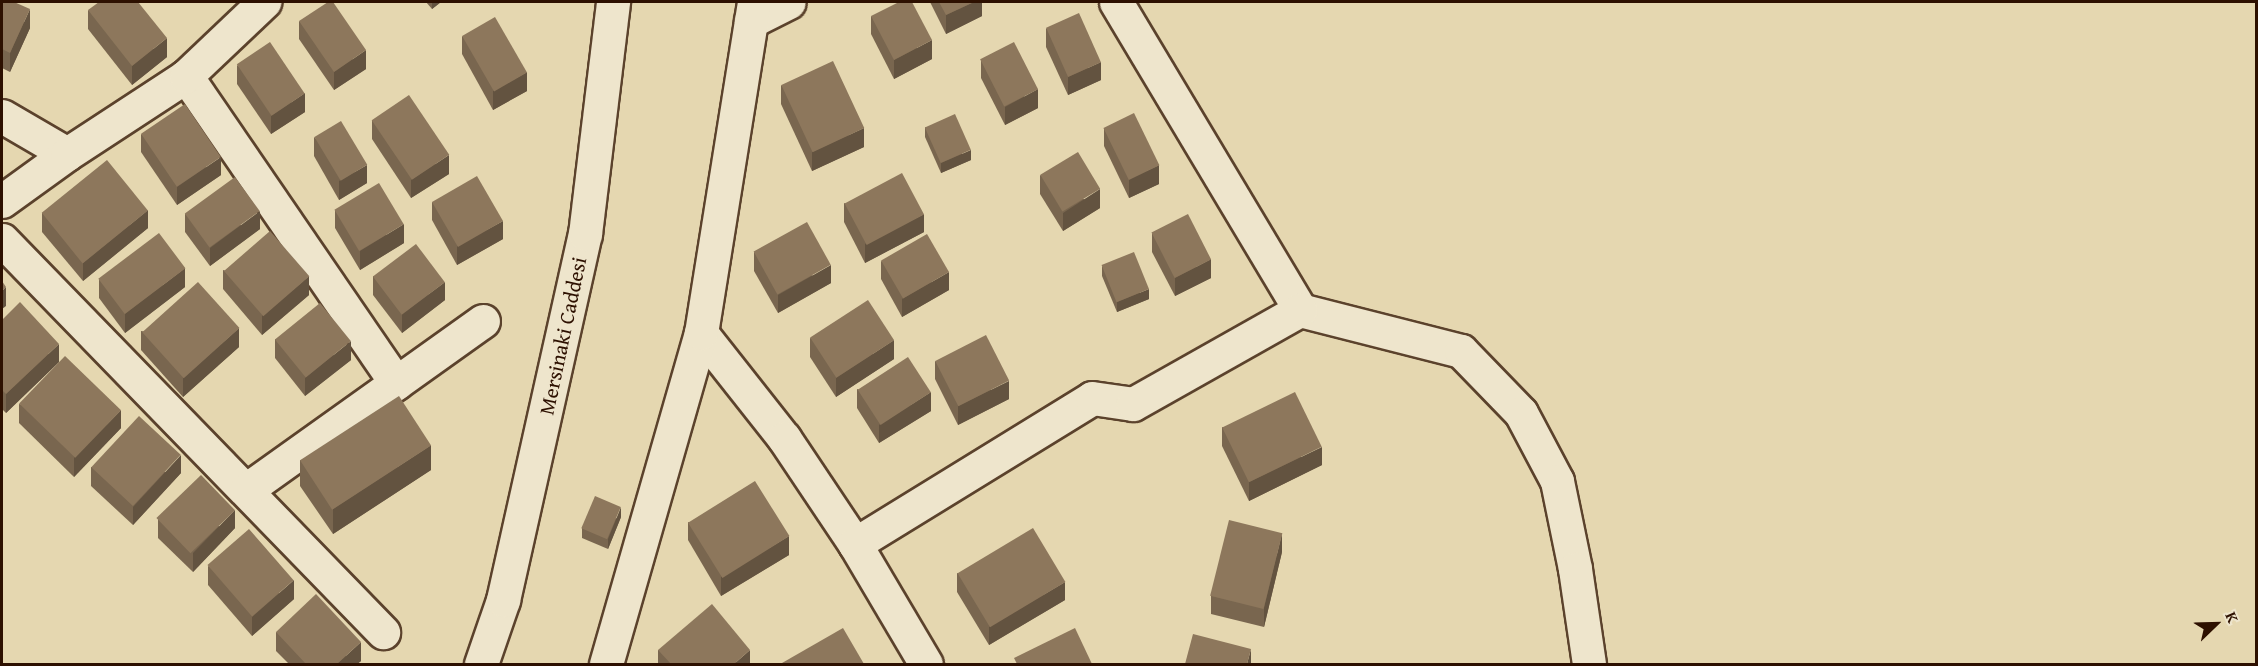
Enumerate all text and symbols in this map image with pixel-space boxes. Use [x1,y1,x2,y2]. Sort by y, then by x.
street label: Mersinaki Caddesi [534,255,592,417]
north arrow [2186,594,2246,654]
text: K [2220,608,2246,626]

